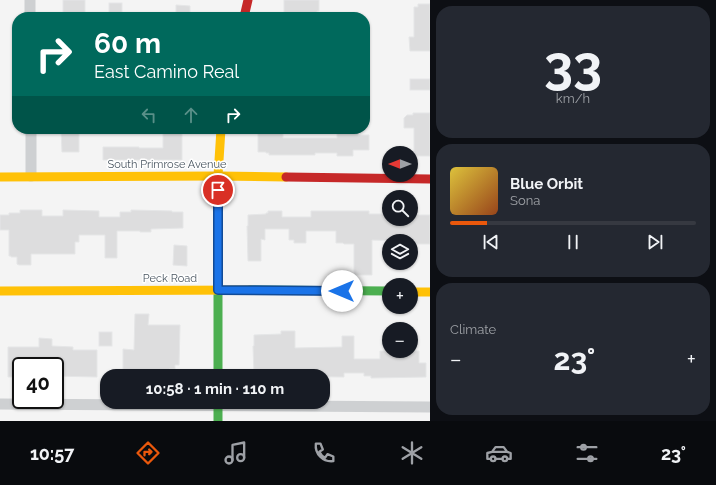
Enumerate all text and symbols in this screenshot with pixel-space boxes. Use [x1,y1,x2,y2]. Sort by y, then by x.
text: 60 m [94,27,161,60]
icon: right [28,28,80,80]
text: 33 [544,34,602,95]
text: East Camino Real [94,61,239,82]
text: km/h [556,91,590,106]
icon: left [138,104,160,126]
icon: ahead [180,104,202,126]
icon: right [222,104,244,126]
north arrow [382,146,418,182]
map controls [382,146,418,358]
street label: South Primrose Avenue [108,158,227,171]
pin [201,173,235,207]
text: Blue Orbit [510,175,583,193]
icon: arrive [207,179,229,201]
button: search [382,190,418,226]
text: Sona [510,193,540,208]
icon: previous [480,231,502,253]
icon: pause [562,231,584,253]
icon: next [644,231,666,253]
button: layers [382,234,418,270]
position arrow [321,270,363,312]
street label: Peck Road [143,272,197,285]
button: + [382,278,418,314]
button: − [382,322,418,358]
text: Climate [450,322,496,337]
text: 23° [553,342,595,377]
text: − [450,346,462,372]
text: + [687,346,696,372]
speed limit sign: 40 [12,357,64,409]
text: 10:58 · 1 min · 110 m [146,380,284,398]
icon: directions [134,439,162,467]
icon: music [222,439,250,467]
icon: phone [310,439,338,467]
icon: climate [398,439,426,467]
icon: car [485,439,513,467]
icon: filters [573,439,601,467]
text: 10:57 [30,443,74,464]
text: 23° [661,443,686,464]

